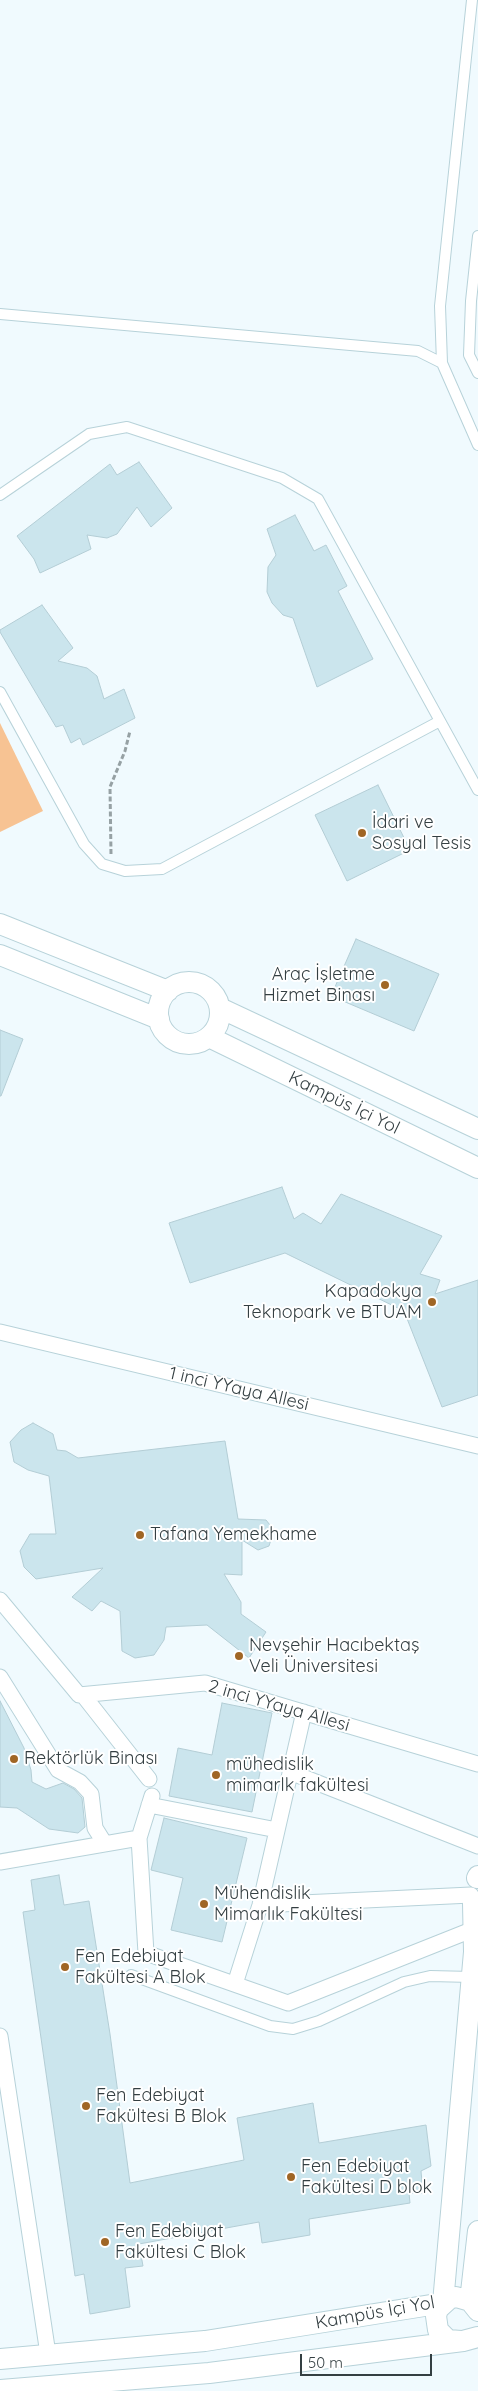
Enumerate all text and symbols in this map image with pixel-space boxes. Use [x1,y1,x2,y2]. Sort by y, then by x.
place label: İdari ve Sosyal Tesis [372,812,471,854]
marker: İdari ve Sosyal Tesis [356,827,368,839]
place label: Araç İşletme Hizmet Binası [263,964,375,1006]
marker: Araç İşletme Hizmet Binası [379,979,391,991]
street label: Kampüs İçi Yol [285,1067,403,1139]
place label: Kapadokya Teknopark ve BTUAM [243,1281,422,1324]
marker: Kapadokya Teknopark ve BTUAM [426,1296,438,1308]
street label: 1 inci YYaya Allesi [167,1362,311,1416]
place label: Tafana Yemekhame [150,1524,317,1546]
marker: Tafana Yemekhame [134,1529,146,1541]
place label: Nevşehir Hacıbektaş Veli Üniversitesi [249,1635,419,1678]
marker: Nevşehir Hacıbektaş Veli Üniversitesi [233,1650,245,1662]
street label: 2 inci YYaya Allesi [206,1676,352,1736]
place label: Rektörlük Binası [24,1748,158,1770]
marker: Rektörlük Binası [8,1753,20,1765]
place label: mühedislik mimarlk fakültesi [226,1754,369,1796]
marker: mühedislik mimarlk fakültesi [210,1769,222,1781]
place label: Mühendislik Mimarlık Fakültesi [214,1883,363,1926]
marker: Mühendislik Mimarlık Fakültesi [198,1898,210,1910]
place label: Fen Edebiyat Fakültesi A Blok [75,1946,206,1988]
marker: Fen Edebiyat Fakültesi A Blok [59,1961,71,1973]
place label: Fen Edebiyat Fakültesi B Blok [96,2085,227,2128]
marker: Fen Edebiyat Fakültesi B Blok [80,2100,92,2112]
place label: Fen Edebiyat Fakültesi D blok [301,2156,432,2198]
marker: Fen Edebiyat Fakültesi D blok [285,2171,297,2183]
place label: Fen Edebiyat Fakültesi C Blok [115,2221,246,2264]
marker: Fen Edebiyat Fakültesi C Blok [99,2236,111,2248]
street label: Kampüs İçi Yol [314,2292,436,2334]
scale bar [303,2344,436,2376]
text: 50 m [308,2353,343,2372]

